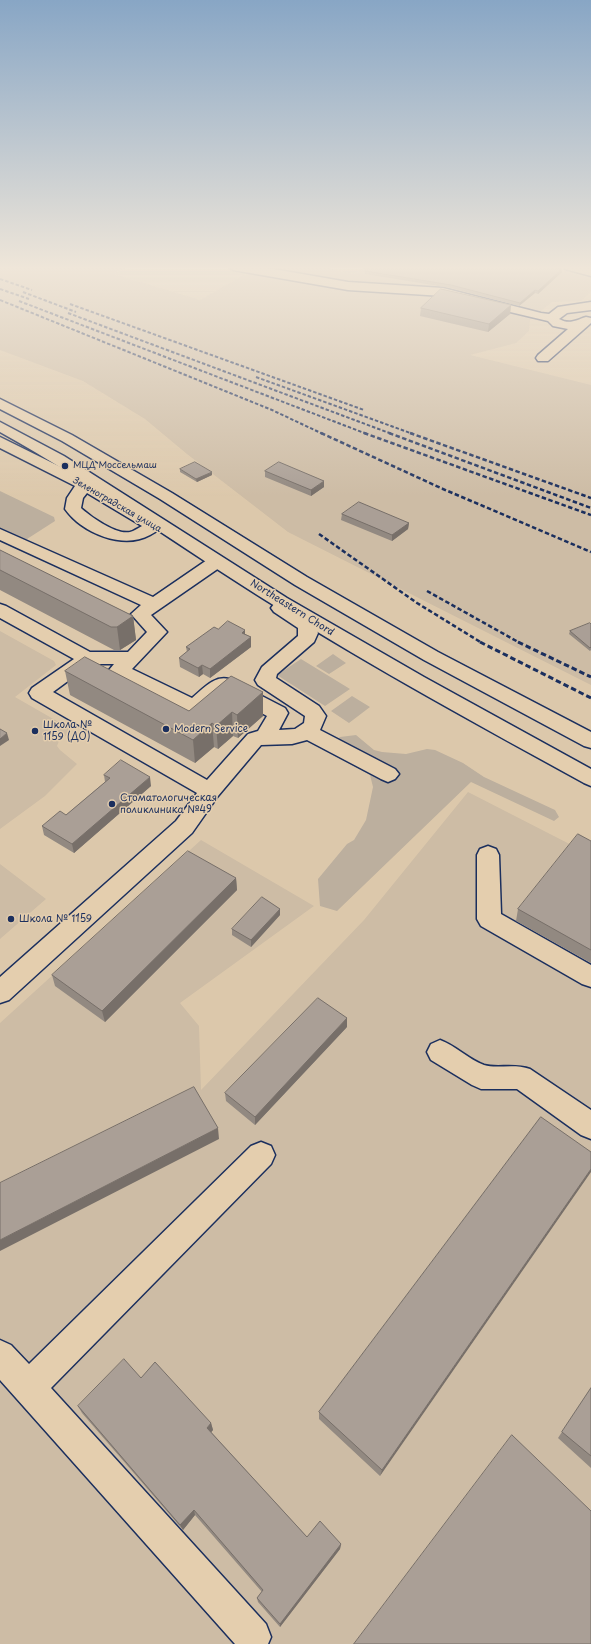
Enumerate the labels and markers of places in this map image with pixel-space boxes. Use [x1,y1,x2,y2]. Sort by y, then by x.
marker: МЦД Моссельмаш [60,461,70,471]
place label: МЦД Моссельмаш [73,461,157,471]
place label: Школа № 1159 (ДО) [43,719,92,742]
place label: Modern Service [174,723,248,735]
marker: Modern Service [161,724,171,734]
marker: Школа № 1159 (ДО) [30,726,40,736]
place label: Стоматологическая поликлиника №49 [120,792,217,816]
marker: Стоматологическая поликлиника №49 [107,799,117,809]
place label: Школа № 1159 [19,913,92,925]
marker: Школа № 1159 [6,914,16,924]

